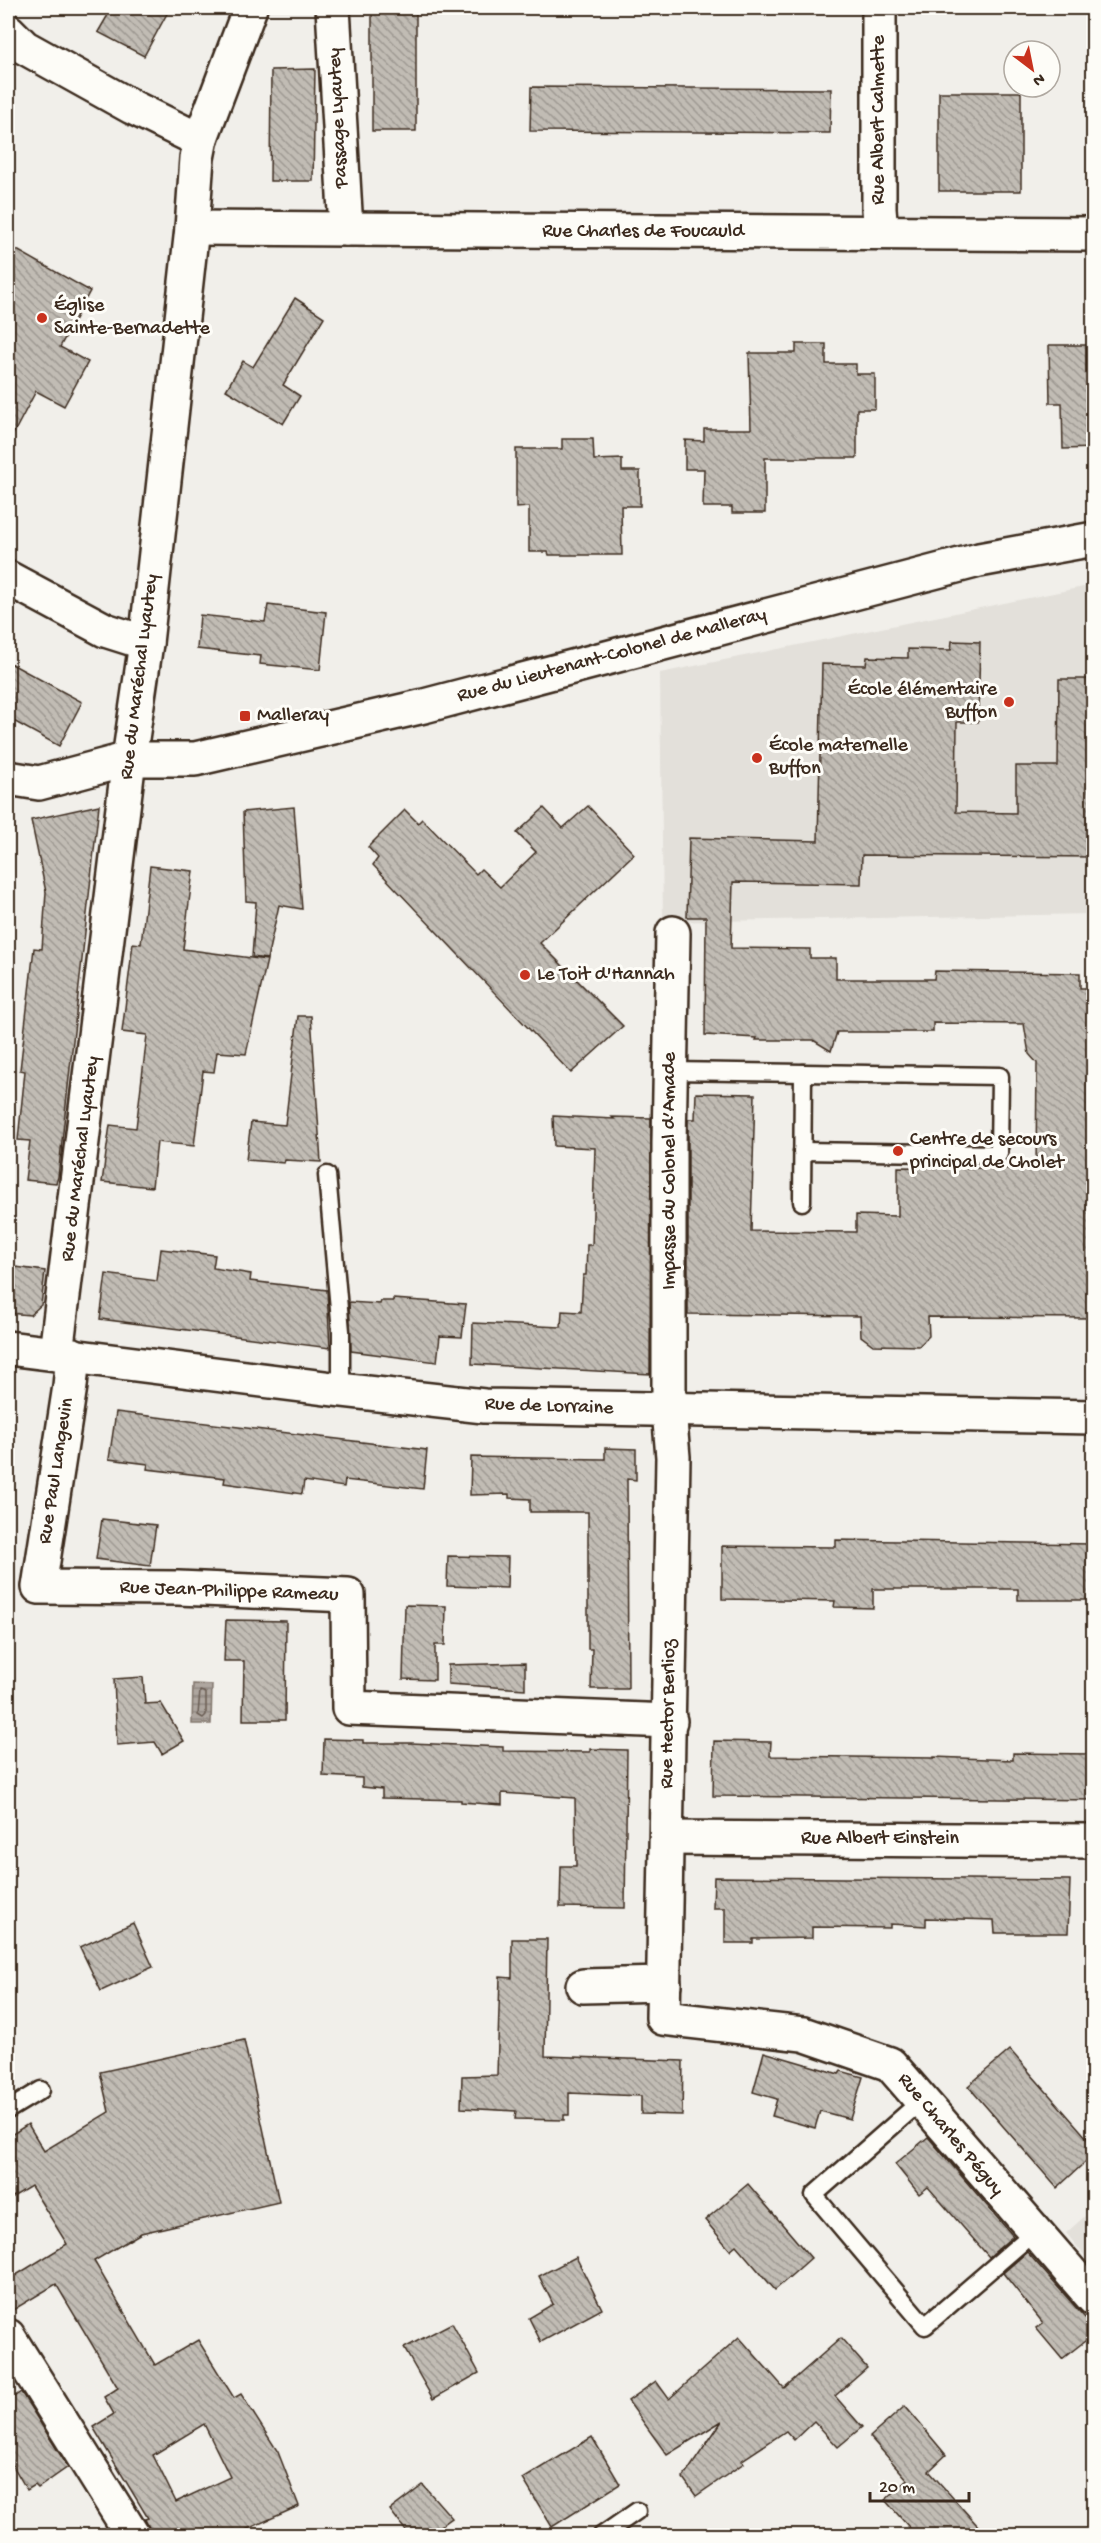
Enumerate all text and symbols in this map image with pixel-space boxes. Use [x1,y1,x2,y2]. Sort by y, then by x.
street label: Rue Albert Calmette [868,35,891,205]
north arrow [1002,39,1062,99]
street label: Passage Lyautey [324,47,354,190]
text: N [1028,68,1048,90]
street label: Rue Charles de Foucauld [542,221,746,244]
place label: Église Sainte-Bernadette [54,294,211,341]
marker: Église Sainte-Bernadette [35,311,49,325]
street label: Rue du Maréchal Lyautey [116,573,164,781]
street label: Rue du Lieutenant-Colonel de Malleray [455,604,769,708]
place label: École élémentaire Buffon [848,678,998,725]
marker: École élémentaire Buffon [1002,695,1016,709]
place label: Malleray [257,705,329,728]
marker: Malleray [238,709,252,723]
place label: École maternelle Buffon [768,734,909,781]
marker: École maternelle Buffon [750,751,764,765]
place label: Le Toit d'Hannah [537,964,675,987]
marker: Le Toit d'Hannah [518,968,532,982]
street label: Impasse du Colonel d’Amade [659,1051,682,1290]
street label: Rue du Maréchal Lyautey [57,1055,105,1263]
place label: Centre de secours principal de Cholet [909,1129,1065,1175]
marker: Centre de secours principal de Cholet [891,1144,905,1158]
street label: Rue de Lorraine [484,1393,614,1421]
street label: Rue Paul Langevin [34,1396,80,1546]
street label: Rue Jean-Philippe Rameau [119,1577,339,1607]
street label: Rue Hector Berlioz [656,1638,682,1789]
street label: Rue Albert Einstein [801,1828,959,1851]
street label: Rue Charles Péguy [892,2069,1008,2201]
scale bar [870,2465,969,2503]
text: 20 m [879,2478,915,2499]

